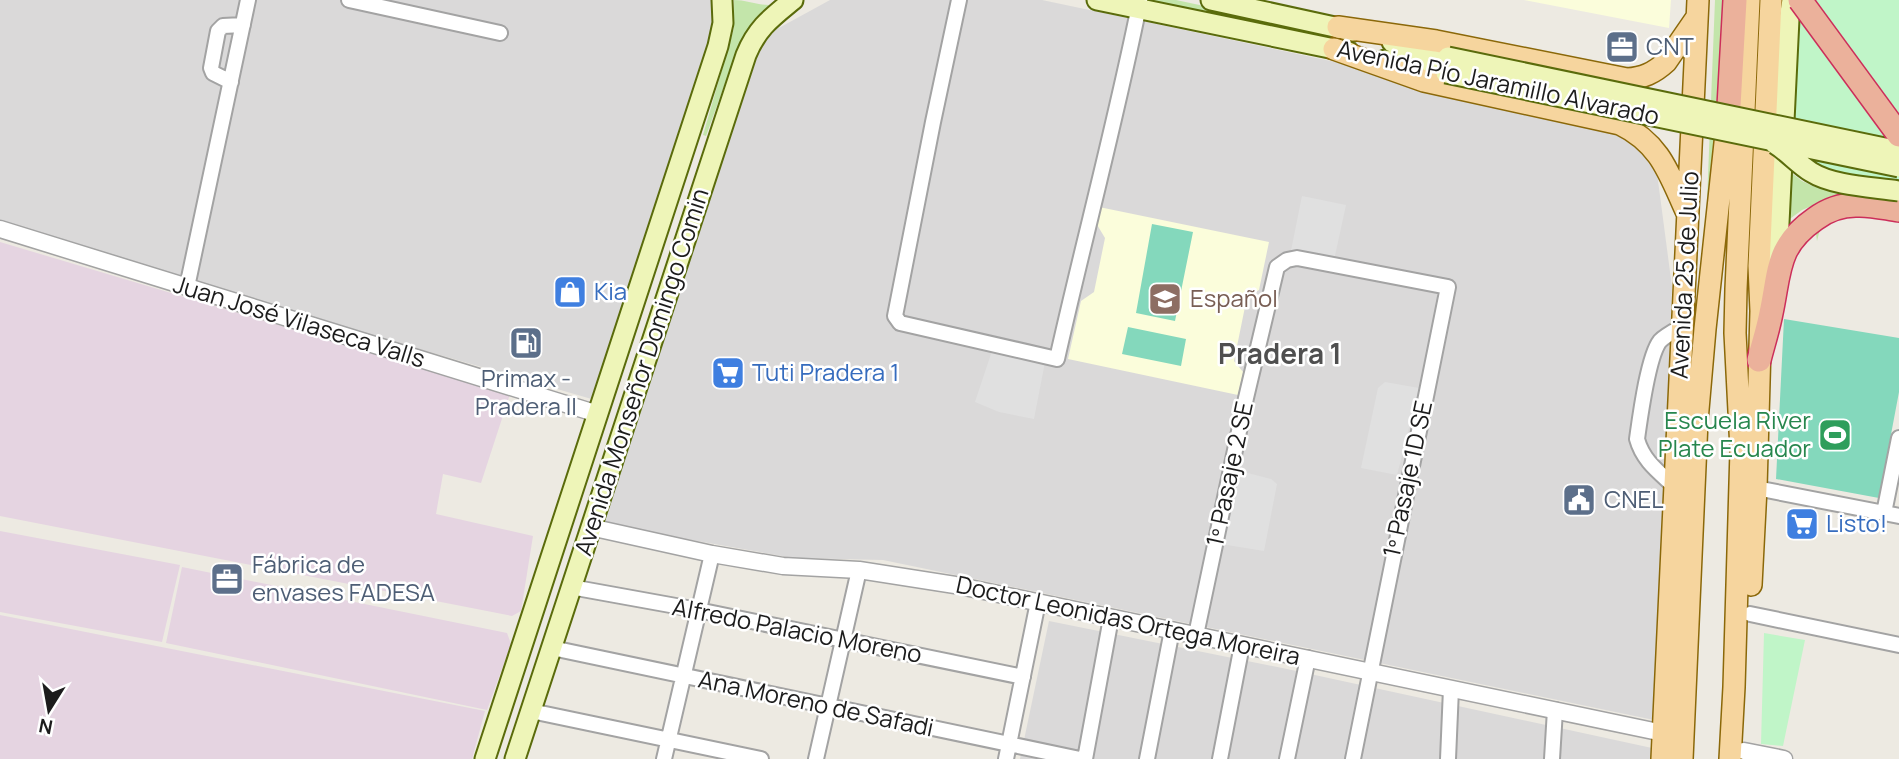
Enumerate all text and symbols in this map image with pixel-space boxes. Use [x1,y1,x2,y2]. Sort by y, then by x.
office icon: CNT [1603,28,1641,66]
place label: CNT [1646,29,1695,62]
street label: Avenida Pío Jaramillo Alvarado [1334,31,1662,132]
street label: Avenida 25 de Julio [1662,170,1705,380]
street label: Avenida Monseñor Domingo Comin [566,184,716,559]
street label: Juan José Vilaseca Valls [170,267,429,375]
shop icon: Kia [551,273,589,311]
place label: Kia [594,274,627,307]
school or university icon: Español [1146,280,1184,318]
place label: Español [1190,281,1278,314]
fuel station icon: Primax - Pradera II [507,324,545,362]
district label: Pradera 1 [1218,334,1342,372]
supermarket icon: Tuti Pradera 1 [709,354,747,392]
place label: Tuti Pradera 1 [752,355,899,388]
place label: Primax - Pradera II [475,361,577,422]
street label: 1º Pasaje 1D SE [1374,397,1439,560]
street label: 1º Pasaje 2 SE [1197,398,1260,549]
place label: Escuela River Plate Ecuador [1658,403,1811,464]
sports icon: Escuela River Plate Ecuador [1816,416,1854,454]
public building icon: CNEL [1560,481,1598,519]
place label: CNEL [1604,482,1664,515]
supermarket icon: Listo! [1783,505,1821,543]
place label: Listo! [1826,506,1887,539]
place label: Fábrica de envases FADESA [252,547,435,608]
office icon: Fábrica de envases FADESA [208,560,246,598]
street label: Doctor Leonidas Ortega Moreira [953,567,1303,672]
street label: Alfredo Palacio Moreno [670,589,925,670]
street label: Ana Moreno de Safadi [696,661,937,744]
north arrow [14,675,84,745]
text: N [37,713,55,741]

